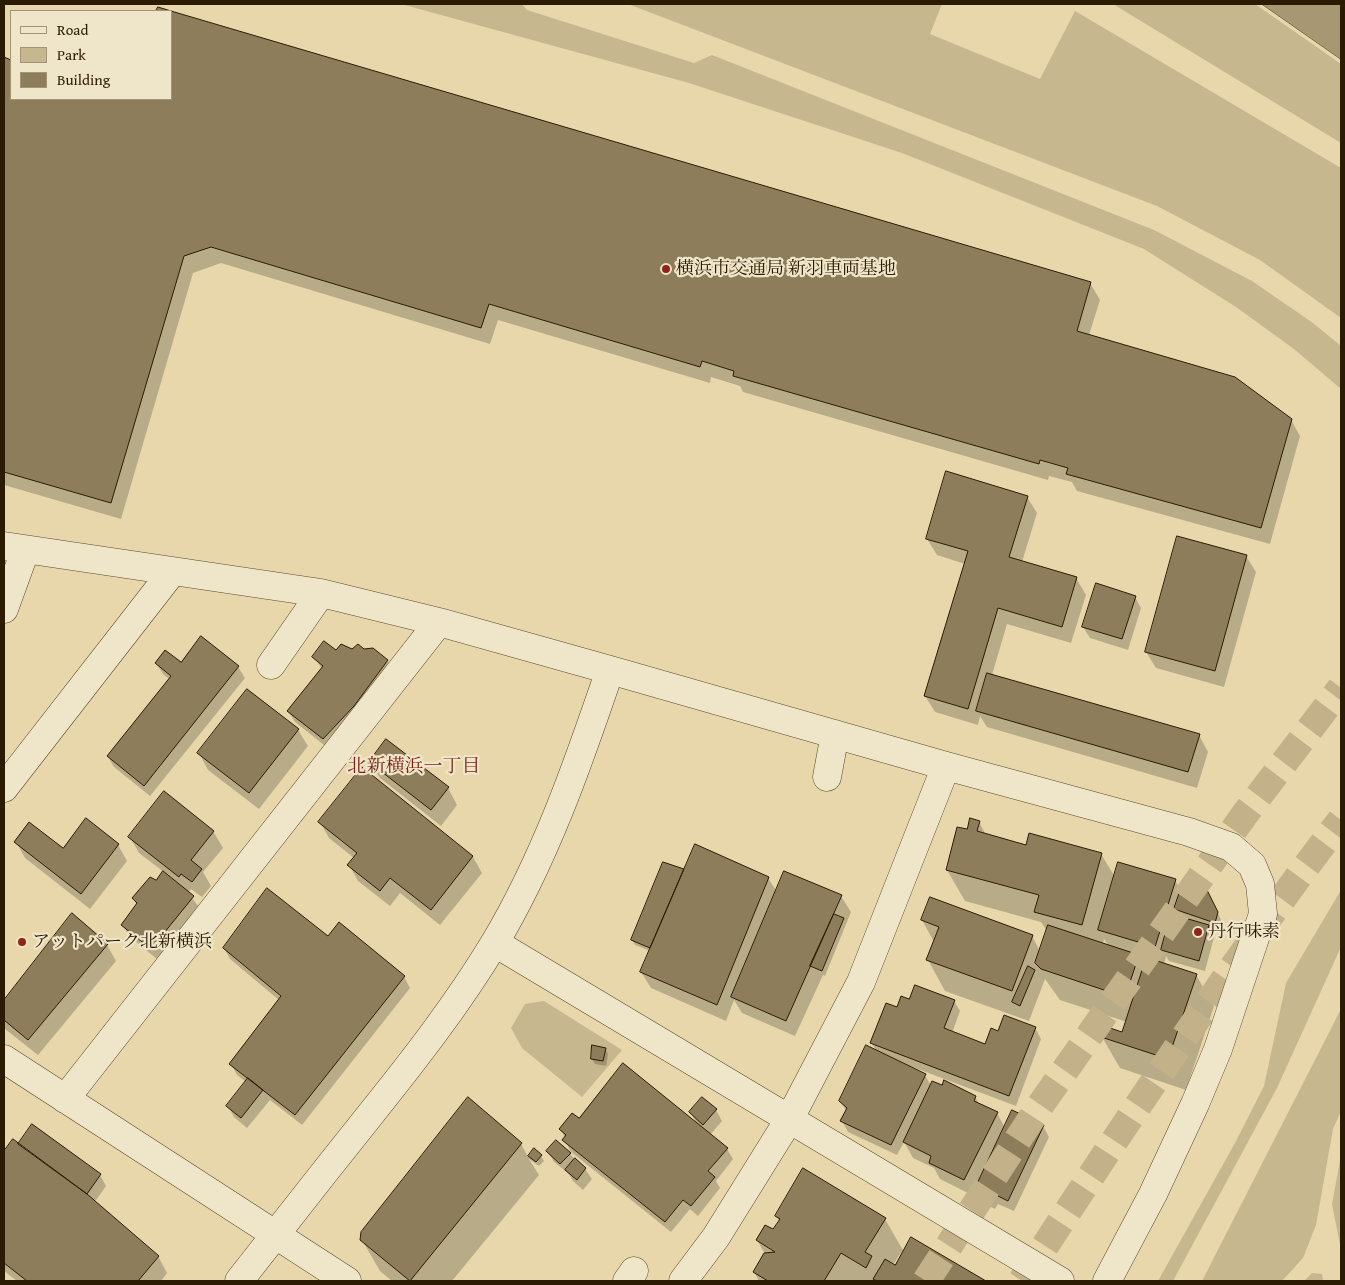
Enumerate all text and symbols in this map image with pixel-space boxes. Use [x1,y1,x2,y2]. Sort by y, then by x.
legend [10,10,172,100]
text: Road [57,19,88,40]
text: Park [57,44,86,65]
text: Building [57,69,110,90]
place label: 横浜市交通局 新羽車両基地 [676,258,896,280]
marker: 横浜市交通局 新羽車両基地 [660,263,672,275]
district label: 北新横浜一丁目 [348,756,480,778]
place label: 丹行味素 [1208,921,1280,943]
marker: 丹行味素 [1192,926,1204,938]
place label: アットパーク北新横浜 [32,931,212,953]
marker: アットパーク北新横浜 [16,936,28,948]

